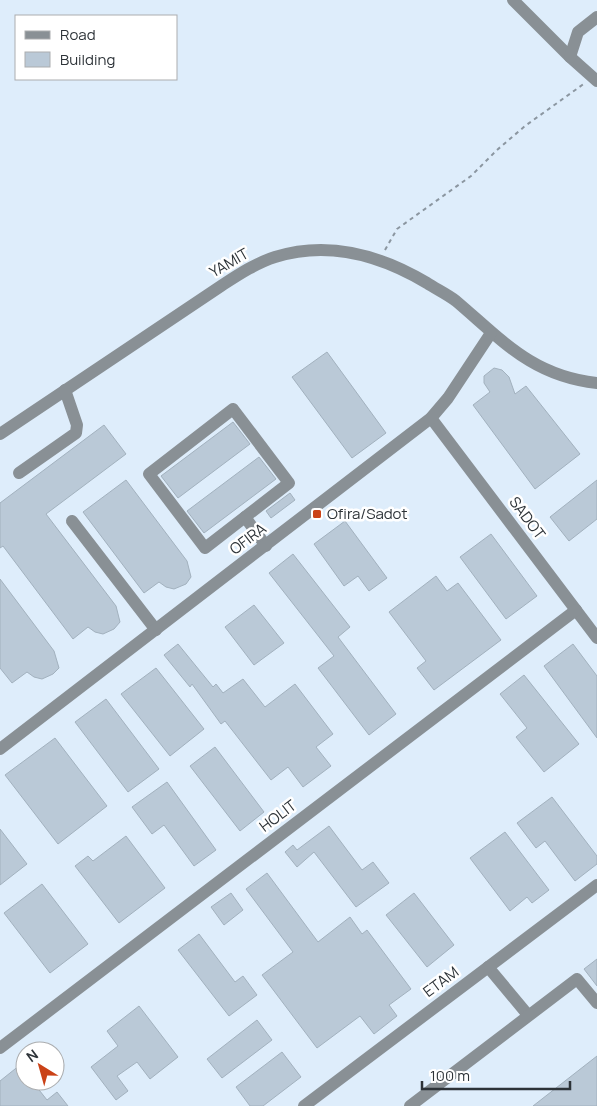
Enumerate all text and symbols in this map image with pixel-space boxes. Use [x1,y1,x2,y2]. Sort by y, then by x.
legend [15,15,178,80]
text: Road [60,24,96,45]
text: Building [60,49,115,70]
street label: YAMIT [205,243,252,282]
street label: SADOT [504,492,550,543]
place label: Ofira/Sadot [327,503,408,524]
marker: Ofira/Sadot [311,508,323,520]
street label: OFIRA [225,518,271,559]
street label: HOLIT [255,795,301,836]
street label: ETAM [419,961,463,1002]
north arrow [15,1041,65,1091]
text: N [22,1045,42,1066]
scale bar [422,1058,570,1090]
text: 100 m [430,1065,470,1086]

